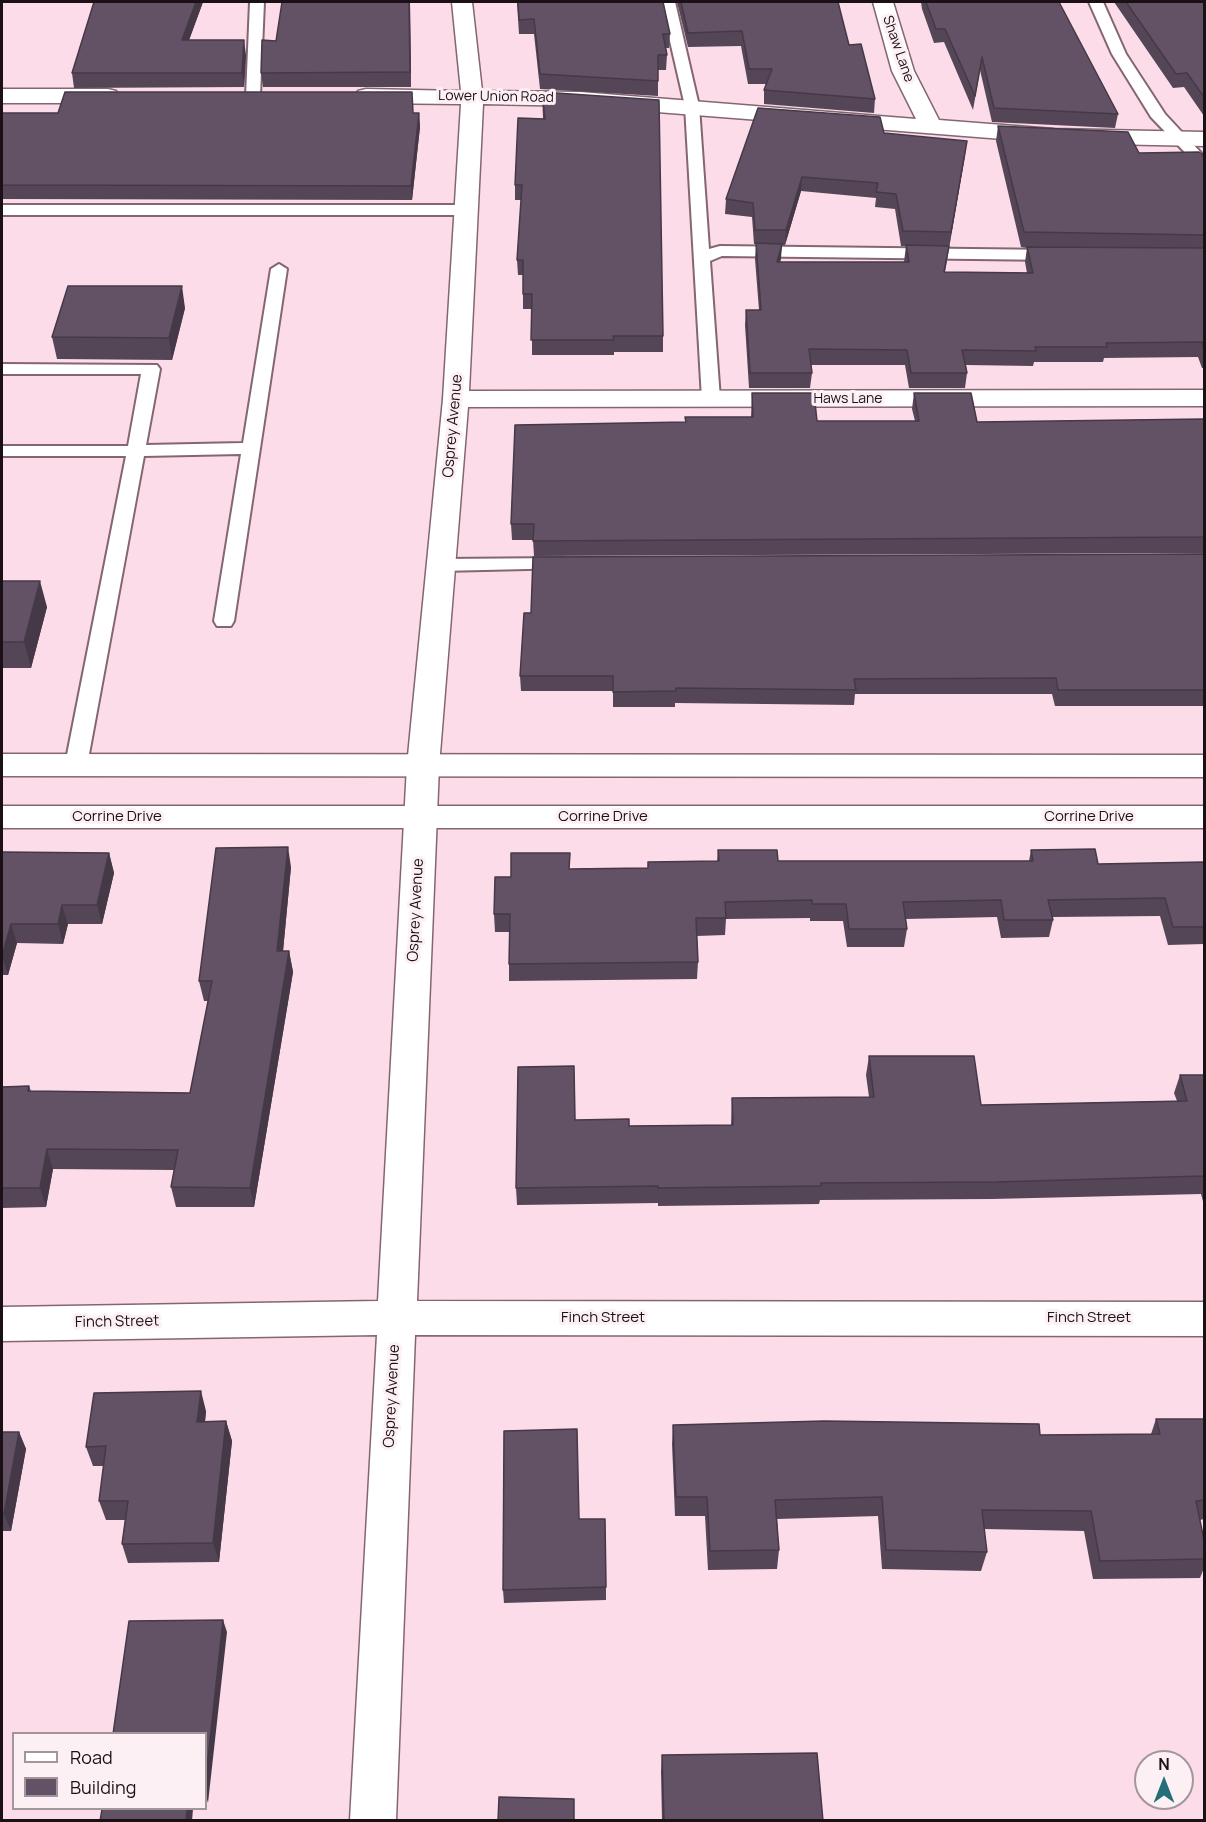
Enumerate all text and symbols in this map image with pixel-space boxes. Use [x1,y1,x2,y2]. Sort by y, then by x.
street label: Shaw Lane [879,13,917,85]
street label: Lower Union Road [438,88,554,106]
street label: Osprey Avenue [440,374,466,478]
street label: Haws Lane [813,391,883,407]
street label: Corrine Drive [72,808,162,826]
street label: Corrine Drive [558,808,648,826]
street label: Corrine Drive [1044,808,1134,826]
street label: Osprey Avenue [404,858,428,962]
street label: Finch Street [561,1309,645,1327]
street label: Finch Street [1047,1309,1131,1327]
street label: Finch Street [75,1312,159,1332]
street label: Osprey Avenue [380,1344,404,1448]
legend [12,1732,207,1810]
text: Road [70,1745,113,1769]
north arrow [1134,1750,1194,1810]
text: N [1158,1753,1170,1775]
text: Building [70,1775,136,1799]

